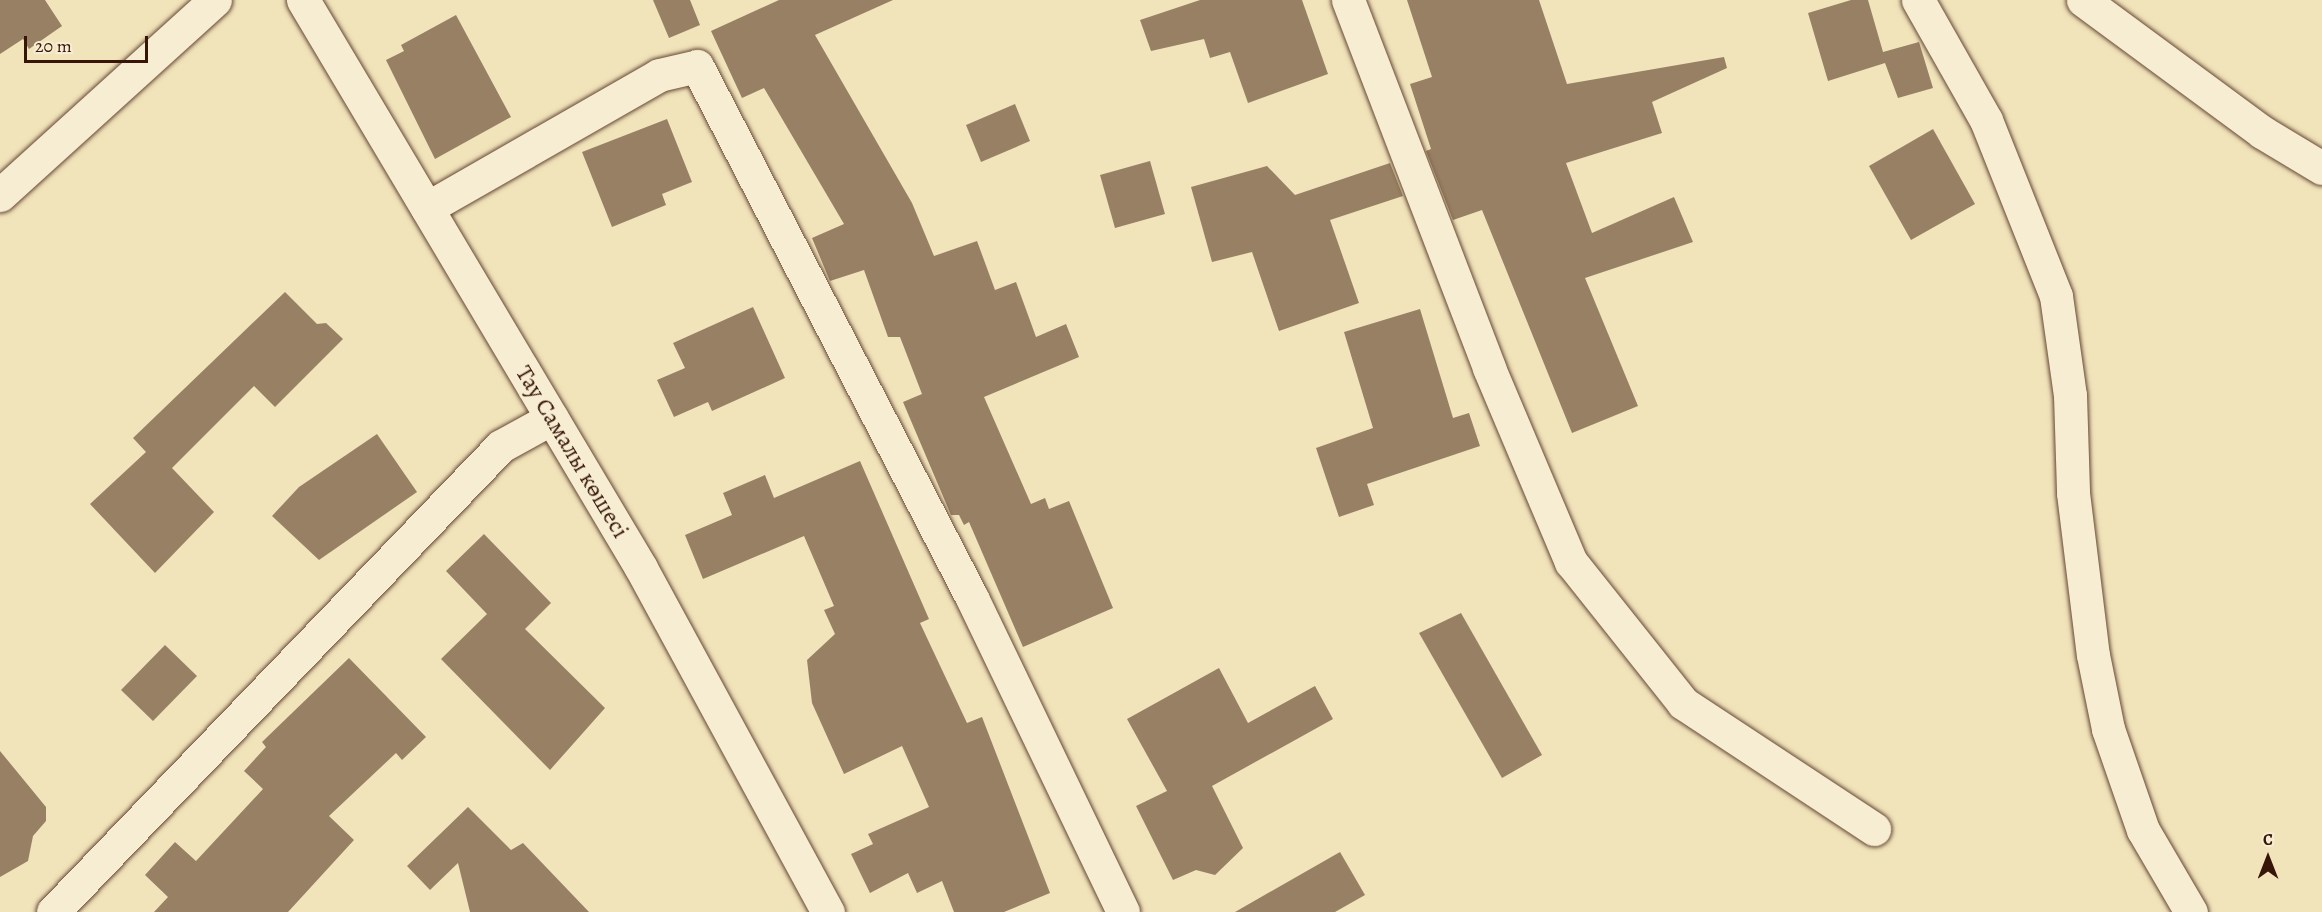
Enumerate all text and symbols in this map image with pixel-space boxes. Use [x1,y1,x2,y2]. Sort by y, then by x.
scale bar [27,24,152,62]
text: 20 m [35,34,72,58]
street label: Тау Самалы көшесі [509,361,635,543]
north arrow [2238,828,2298,888]
text: С [2263,829,2273,851]

